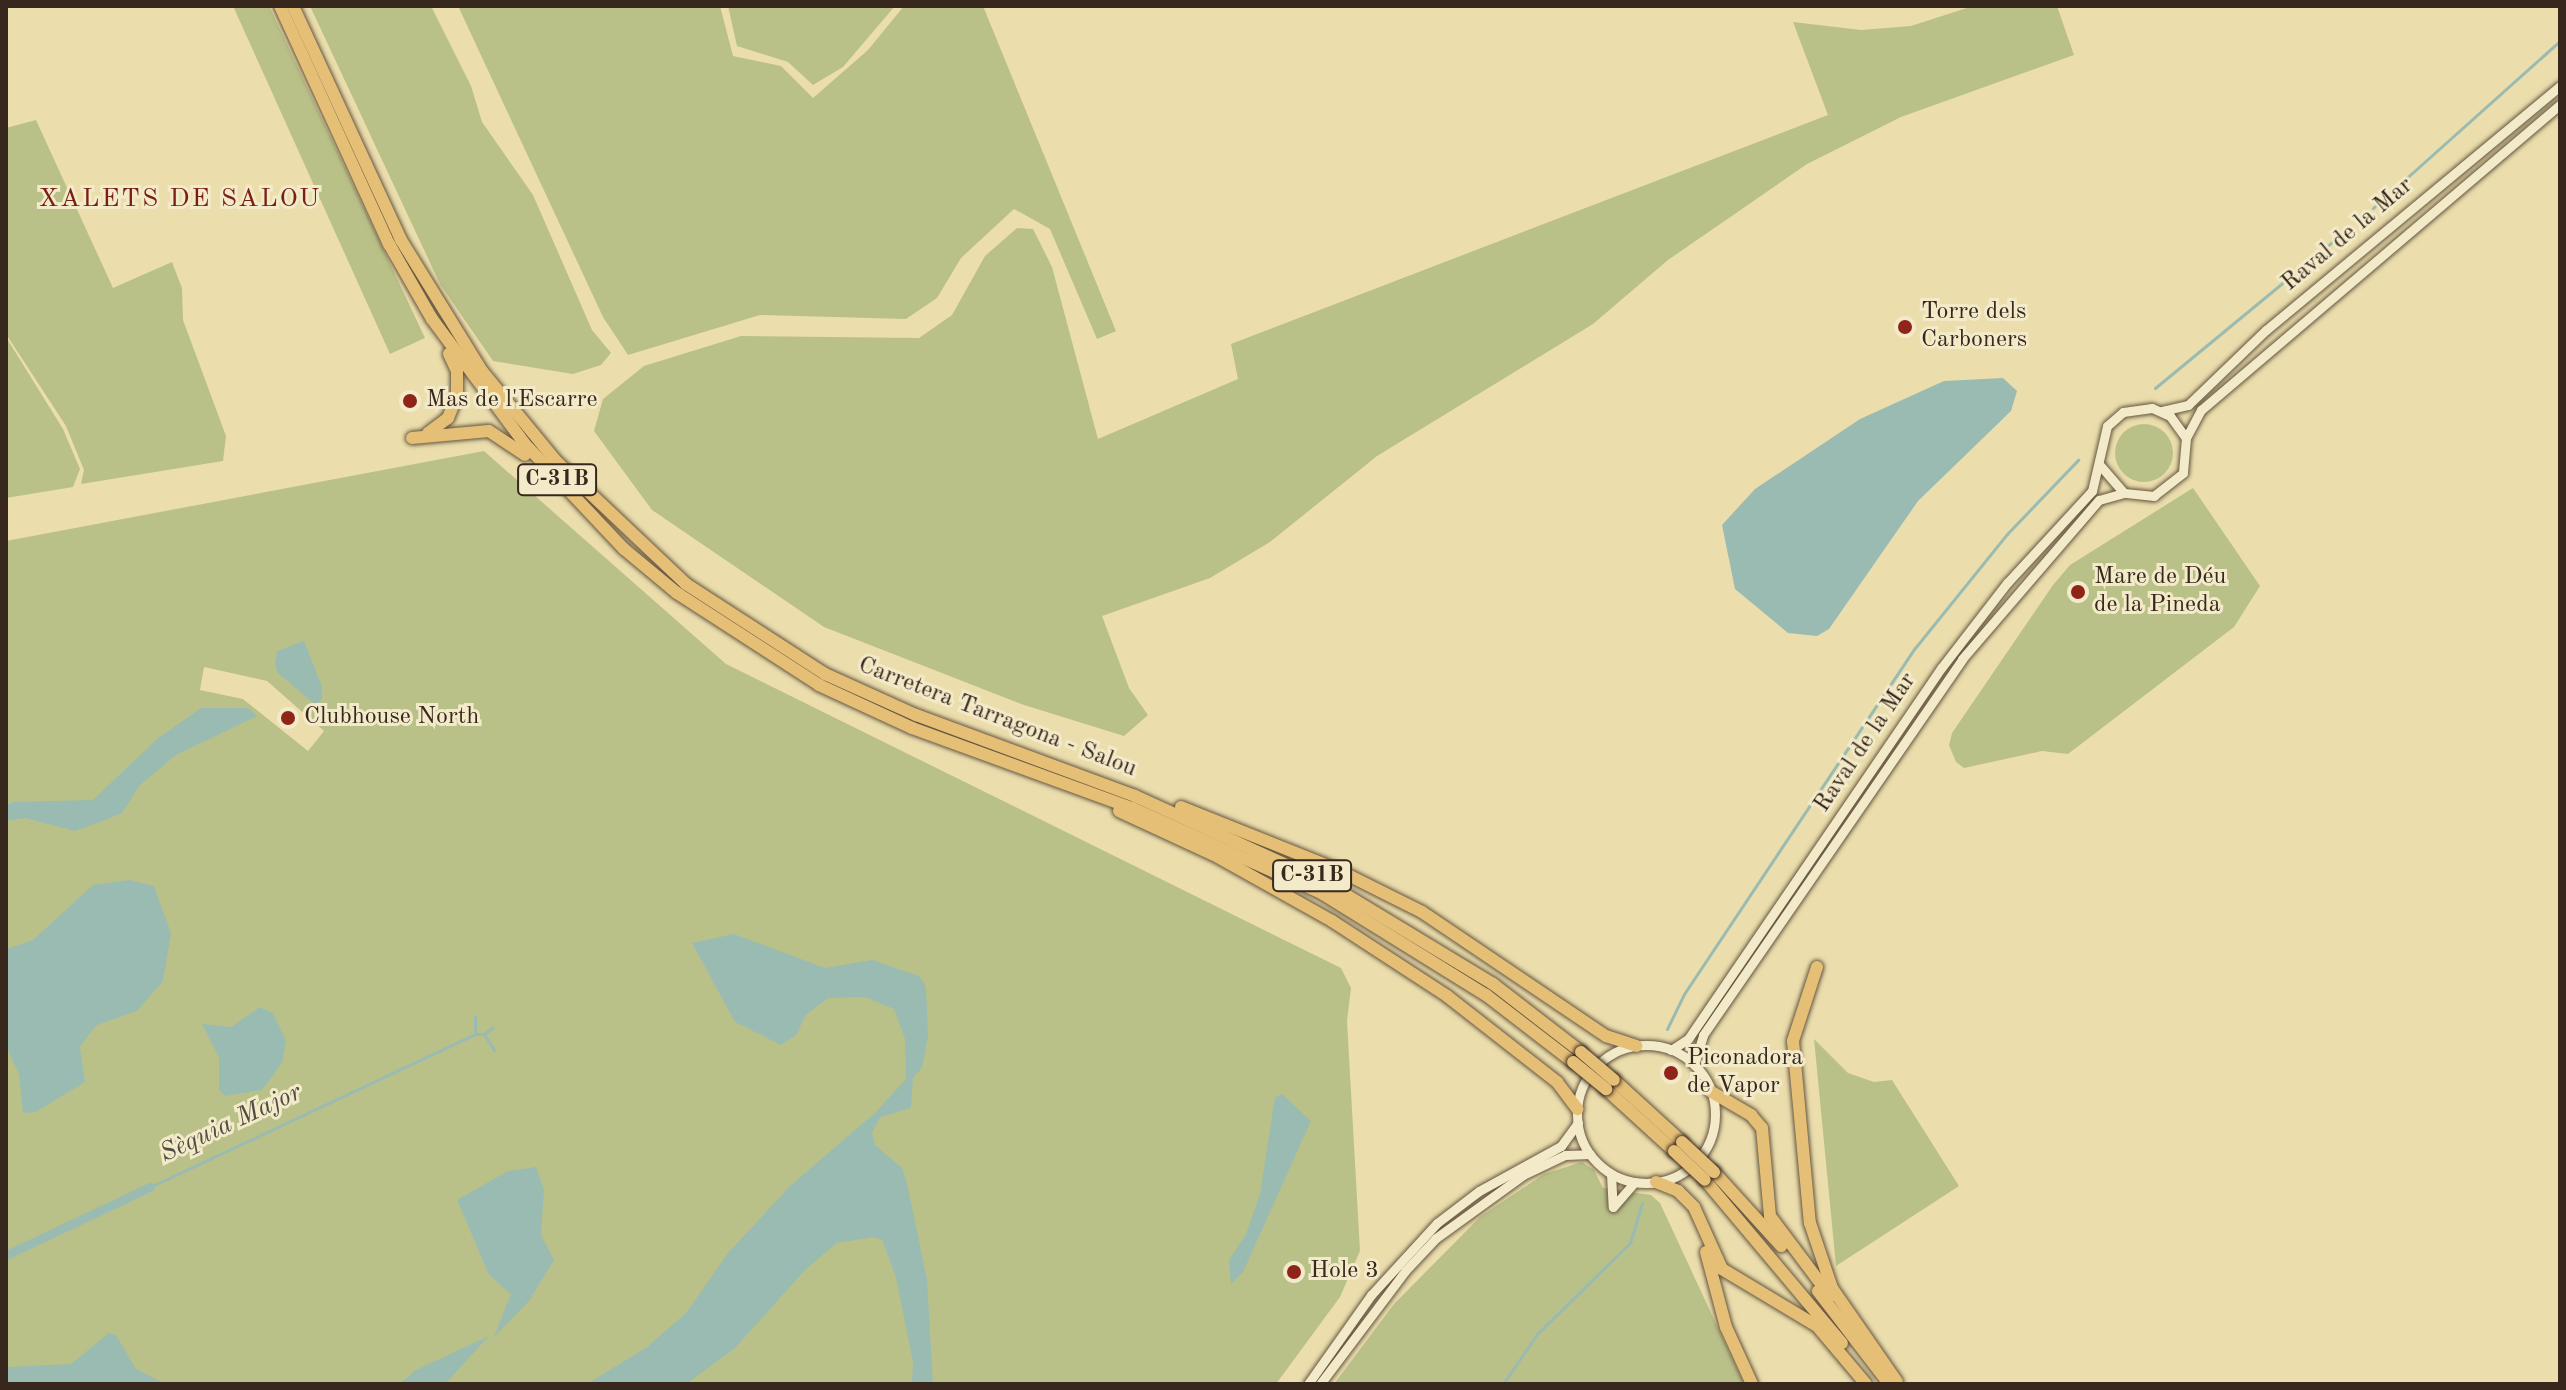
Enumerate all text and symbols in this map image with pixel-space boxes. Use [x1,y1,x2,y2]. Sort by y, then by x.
street label: Raval de la Mar [2277,172,2419,298]
district label: XALETS DE SALOU [39,184,321,216]
place label: Torre dels Carboners [1921,299,2027,355]
marker: Torre dels Carboners [1896,318,1914,336]
place label: Mas de l'Escarre [426,387,598,415]
marker: Mas de l'Escarre [401,392,419,410]
road number: C-31B [517,462,597,498]
place label: Mare de Déu de la Pineda [2094,564,2226,620]
marker: Mare de Déu de la Pineda [2069,583,2087,601]
street label: Carretera Tarragona - Salou [854,652,1140,784]
street label: Raval de la Mar [1809,668,1923,818]
place label: Clubhouse North [304,704,479,732]
marker: Clubhouse North [279,709,297,727]
road number: C-31B [1272,858,1352,894]
place label: Piconadora de Vapor [1687,1045,1803,1101]
marker: Piconadora de Vapor [1662,1064,1680,1082]
water label: Sèquia Major [155,1078,307,1170]
place label: Hole 3 [1310,1258,1379,1286]
marker: Hole 3 [1285,1263,1303,1281]

